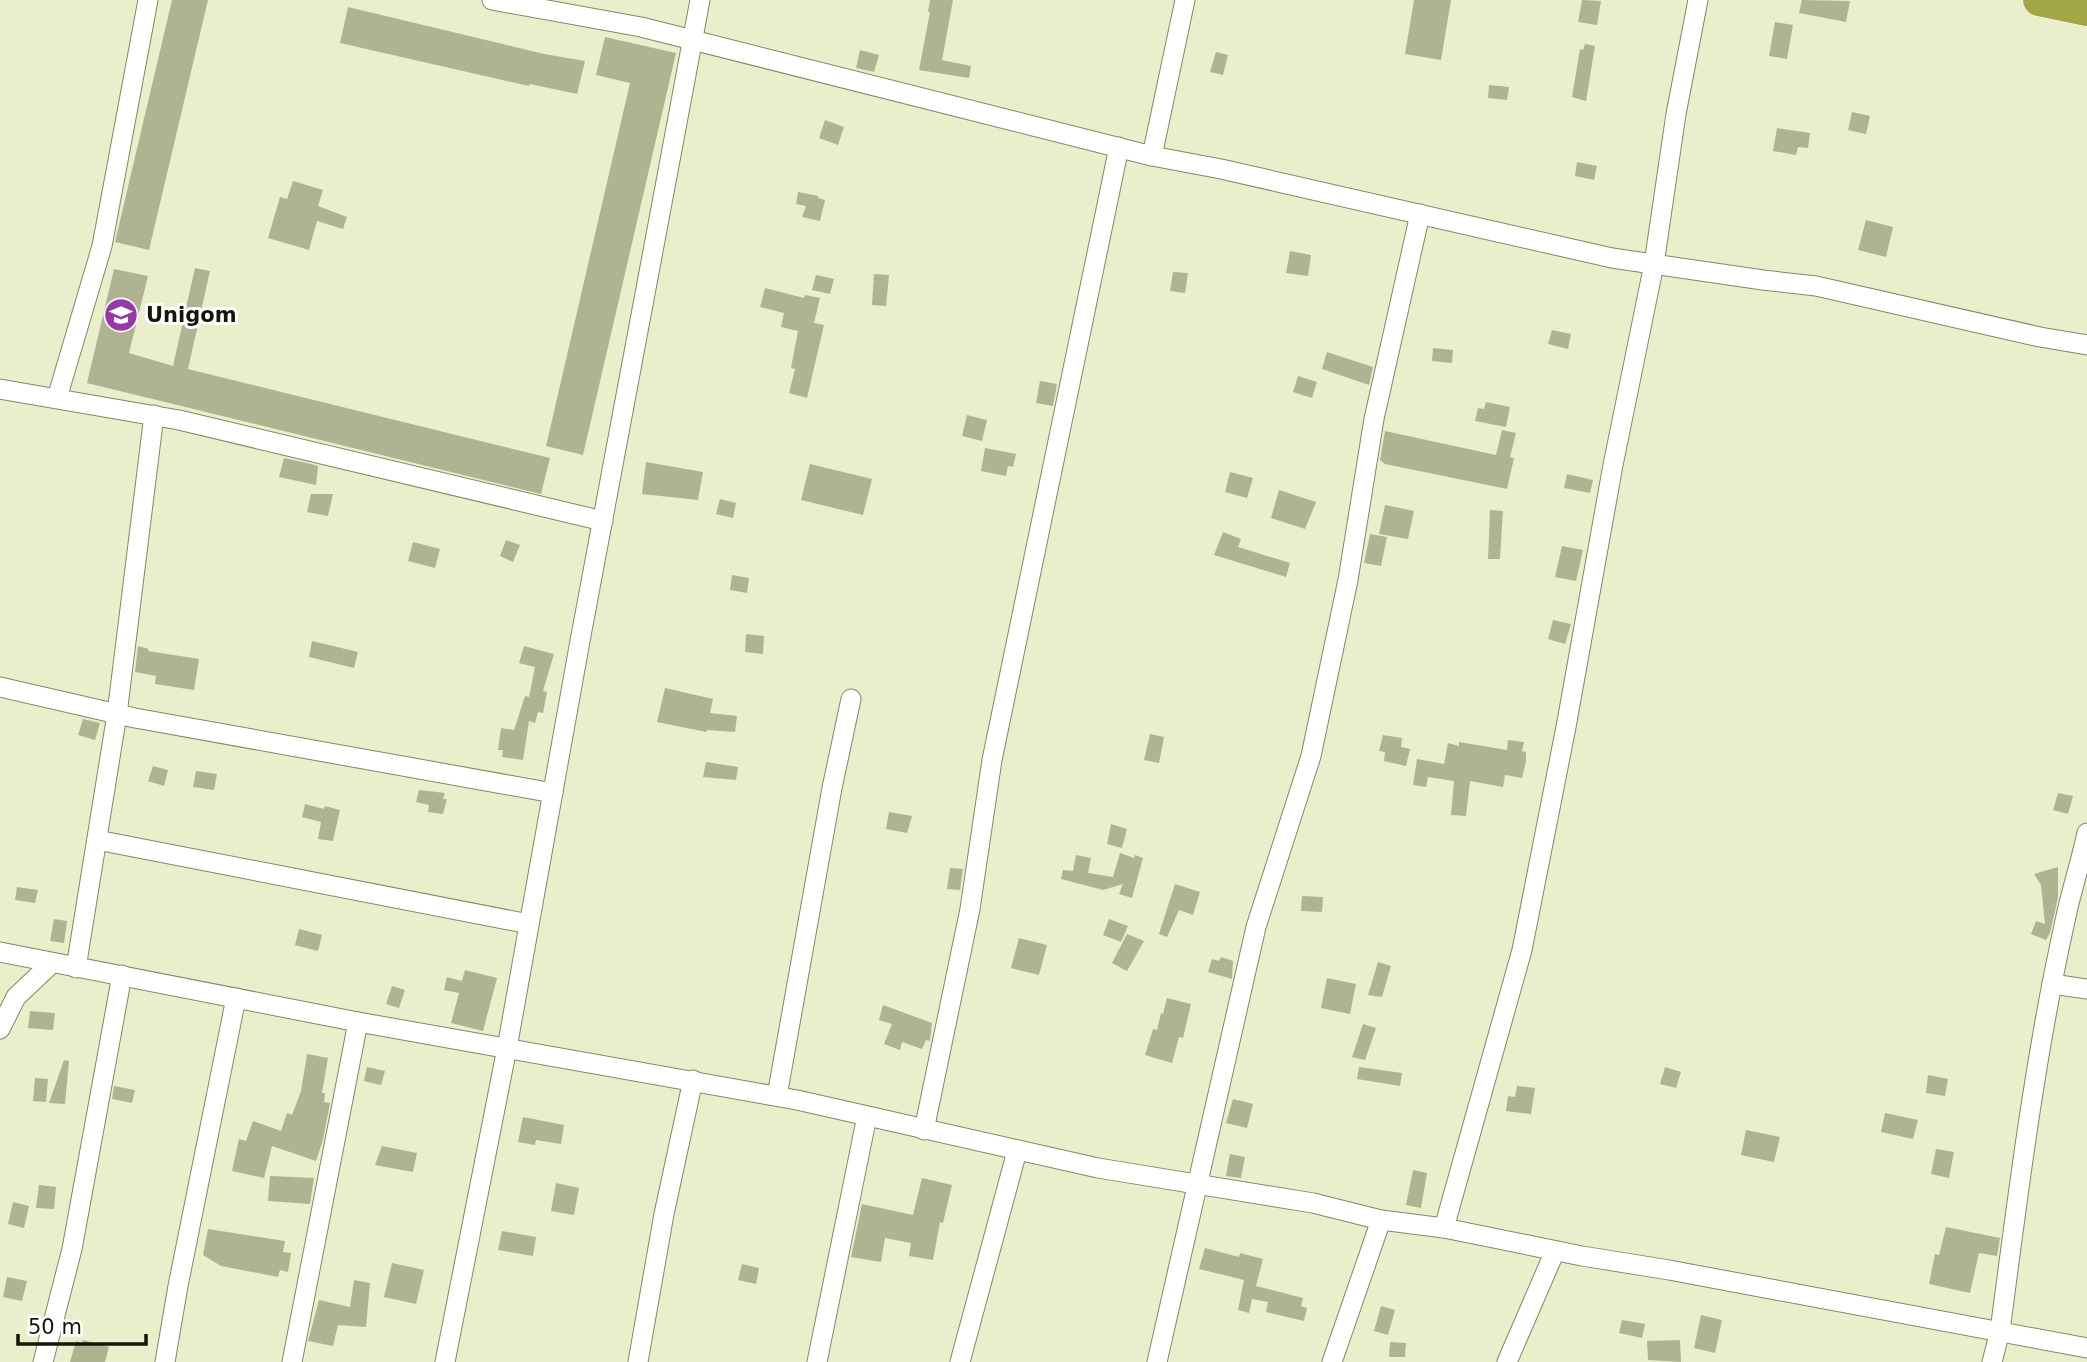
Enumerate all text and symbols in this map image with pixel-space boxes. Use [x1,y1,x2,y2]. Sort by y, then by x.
school or university icon: Unigom [102,296,140,334]
place label: Unigom [146,303,237,327]
scale bar [18,1302,145,1346]
text: 50 m [28,1315,82,1339]

